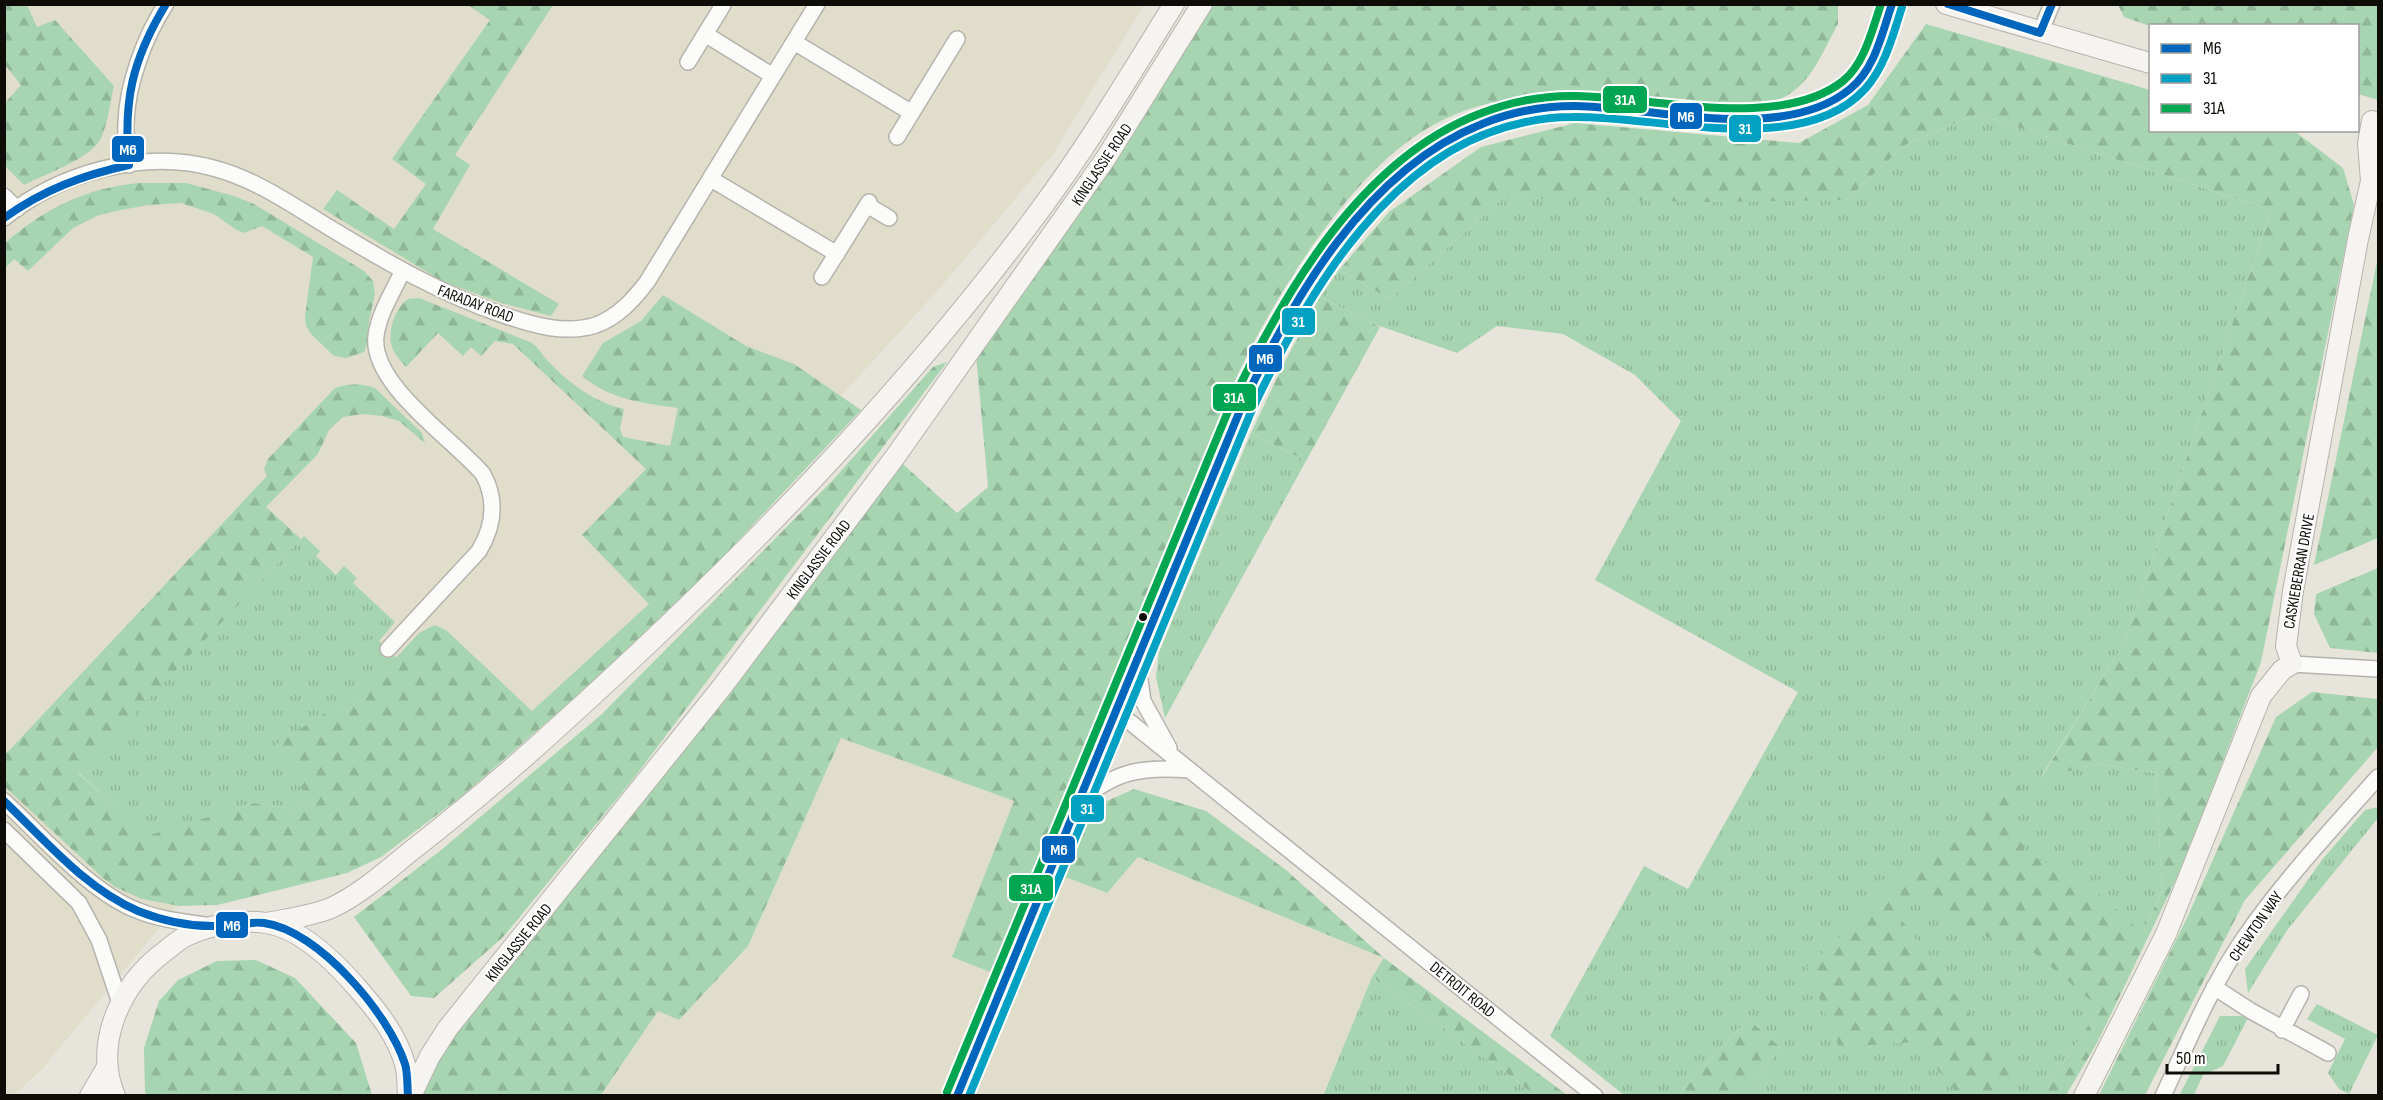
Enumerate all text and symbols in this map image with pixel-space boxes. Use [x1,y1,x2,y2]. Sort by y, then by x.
legend [2149,24,2359,132]
text: M6 [2203,38,2222,59]
text: 31 [2203,68,2218,89]
line badge: 31A [1602,85,1648,114]
text: 31A [1614,91,1636,110]
text: 31A [2203,98,2225,119]
line badge: M6 [1669,102,1703,130]
text: M6 [1677,108,1695,127]
line badge: 31 [1728,114,1762,143]
street label: KINGLASSIE ROAD [1068,120,1137,210]
text: 31 [1738,120,1752,139]
line badge: M6 [111,135,145,163]
text: M6 [119,141,137,160]
street label: FARADAY ROAD [435,281,516,328]
line badge: 31 [1281,307,1316,336]
text: 31 [1291,313,1305,332]
line badge: M6 [1248,344,1283,373]
text: M6 [1256,350,1274,369]
line badge: 31A [1212,383,1257,412]
text: 31A [1223,389,1245,408]
street label: CASKIEBERRAN DRIVE [2280,512,2319,630]
street label: KINGLASSIE ROAD [783,516,855,604]
unlabelled marker [1137,611,1149,623]
line badge: 31 [1070,794,1105,823]
text: 31 [1080,800,1094,819]
line badge: M6 [1041,835,1076,864]
text: M6 [1050,841,1068,860]
line badge: 31A [1008,874,1054,902]
text: 31A [1020,880,1042,899]
street label: CHEWTON WAY [2225,888,2287,965]
street label: KINGLASSIE ROAD [482,900,557,986]
line badge: M6 [215,911,249,939]
text: M6 [223,917,241,936]
street label: DETROIT ROAD [1426,958,1499,1022]
scale bar [2167,1037,2278,1075]
text: 50 m [2176,1048,2206,1069]

